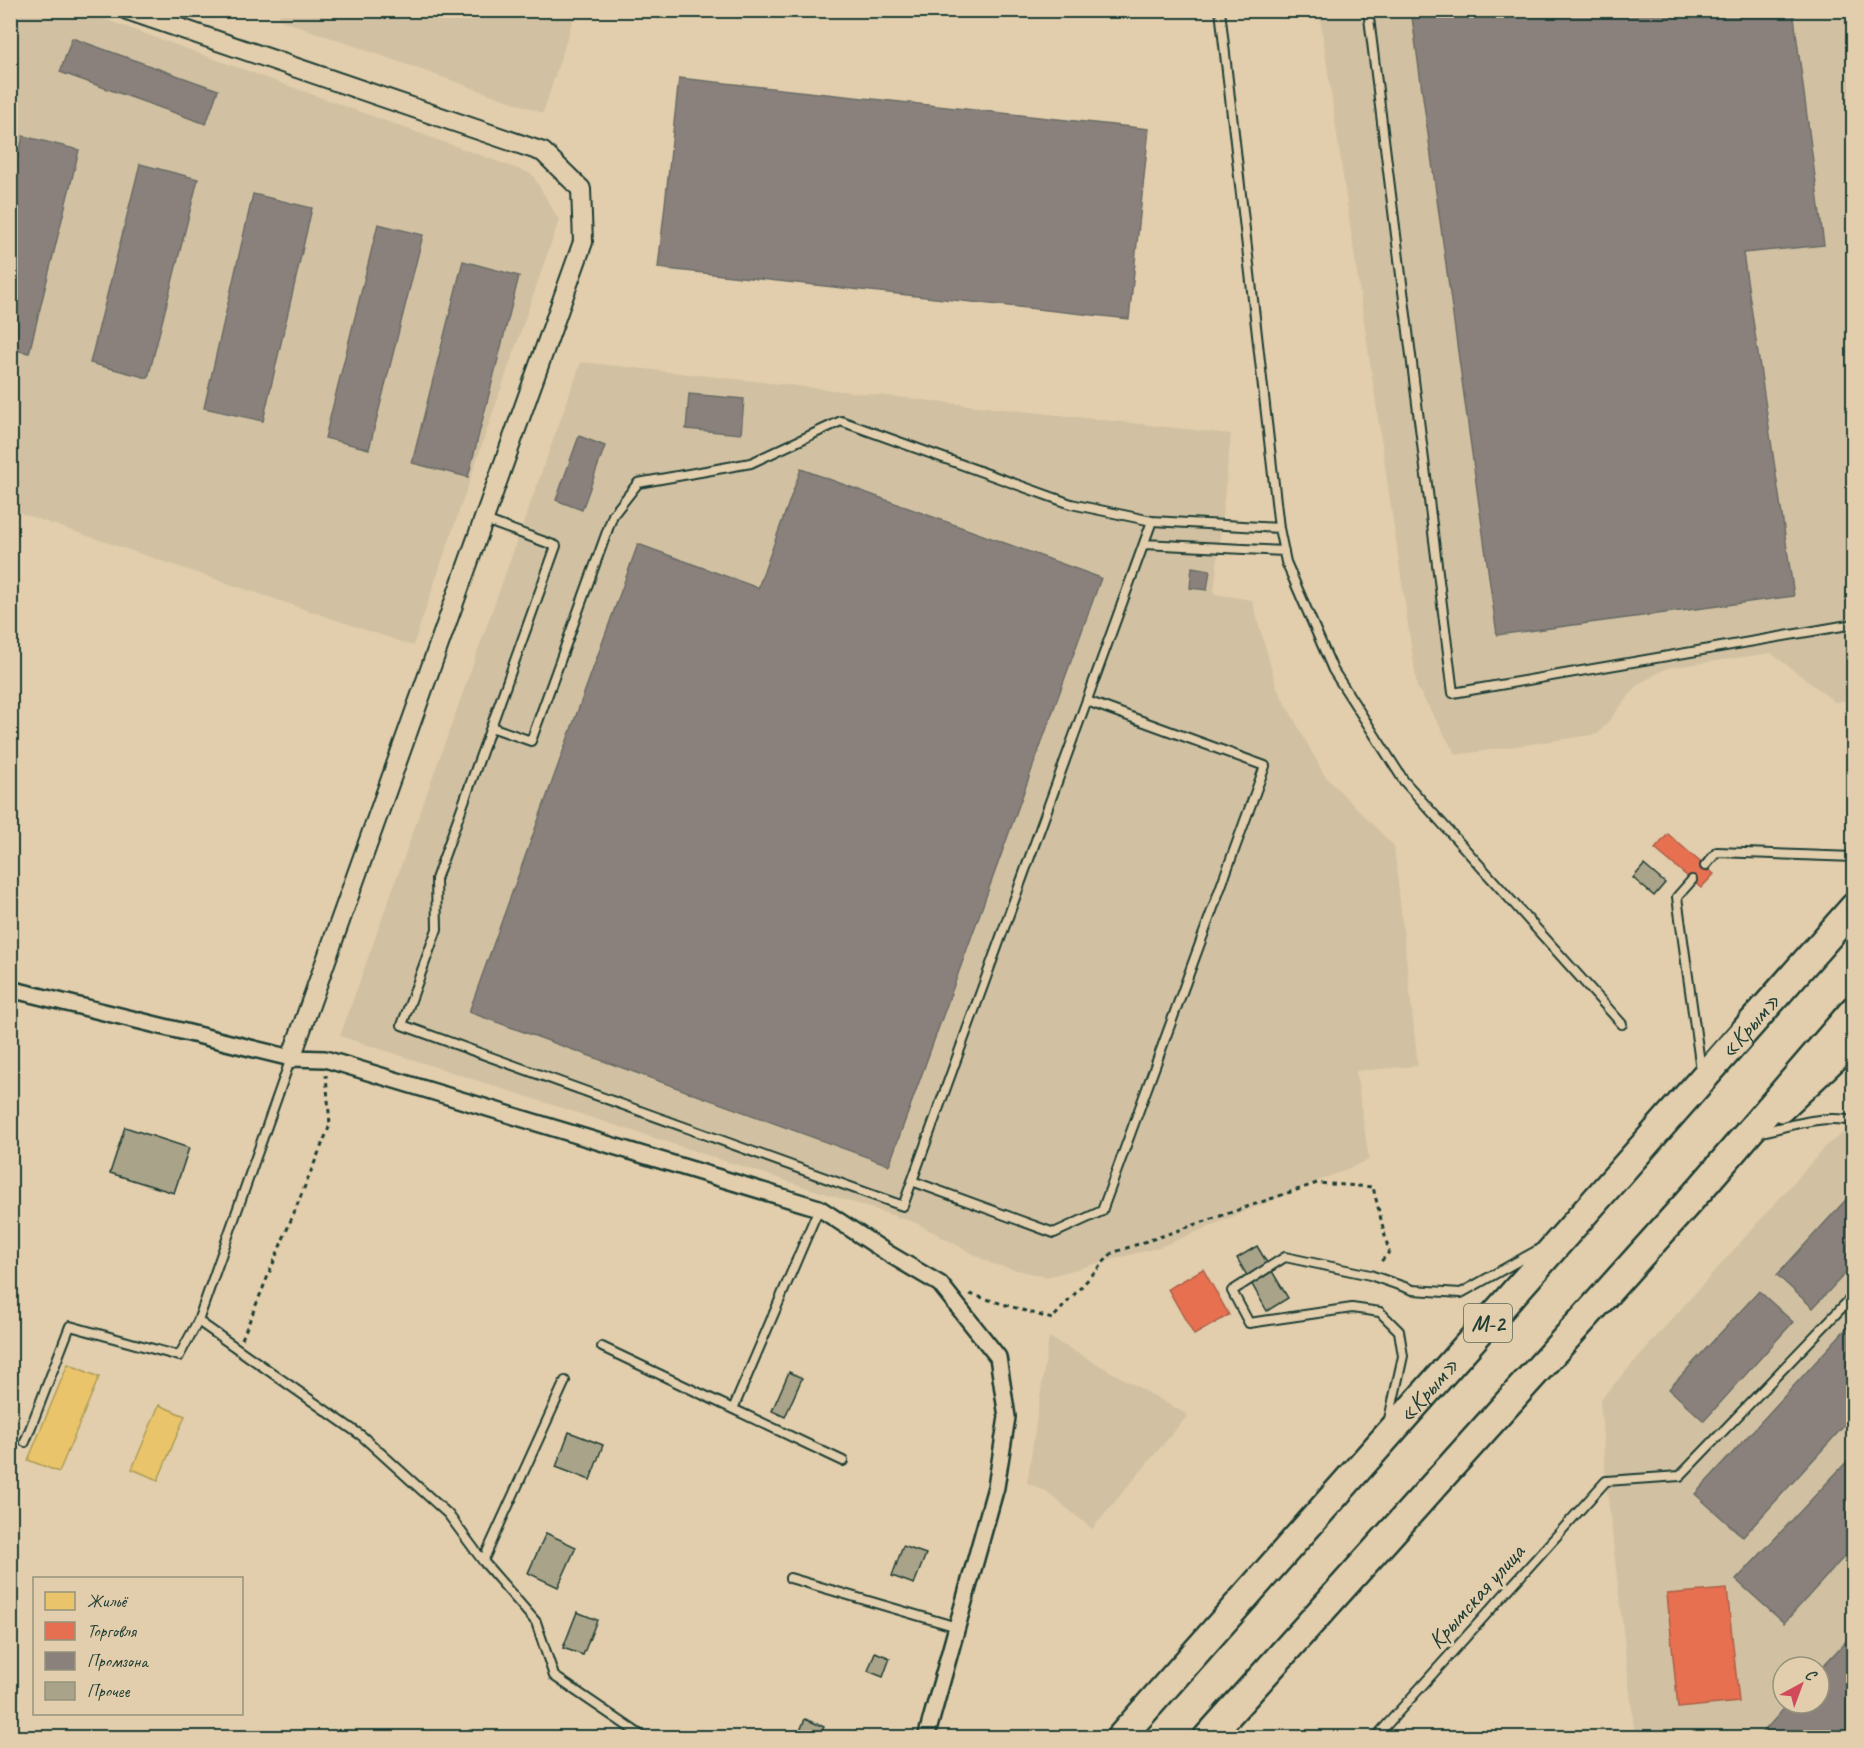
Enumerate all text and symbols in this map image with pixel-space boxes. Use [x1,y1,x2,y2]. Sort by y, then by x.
street label: «Крым» [1713,986,1787,1065]
road number: М-2 [1464,1304,1512,1342]
street label: «Крым» [1391,1351,1465,1429]
street label: Крымская улица [1421,1536,1532,1655]
legend [33,1577,243,1715]
text: Жильё [87,1590,129,1612]
text: Торговля [87,1620,138,1642]
text: Промзона [87,1650,149,1672]
north arrow [1771,1655,1831,1715]
text: С [1801,1664,1821,1686]
text: Прочее [87,1680,130,1702]

